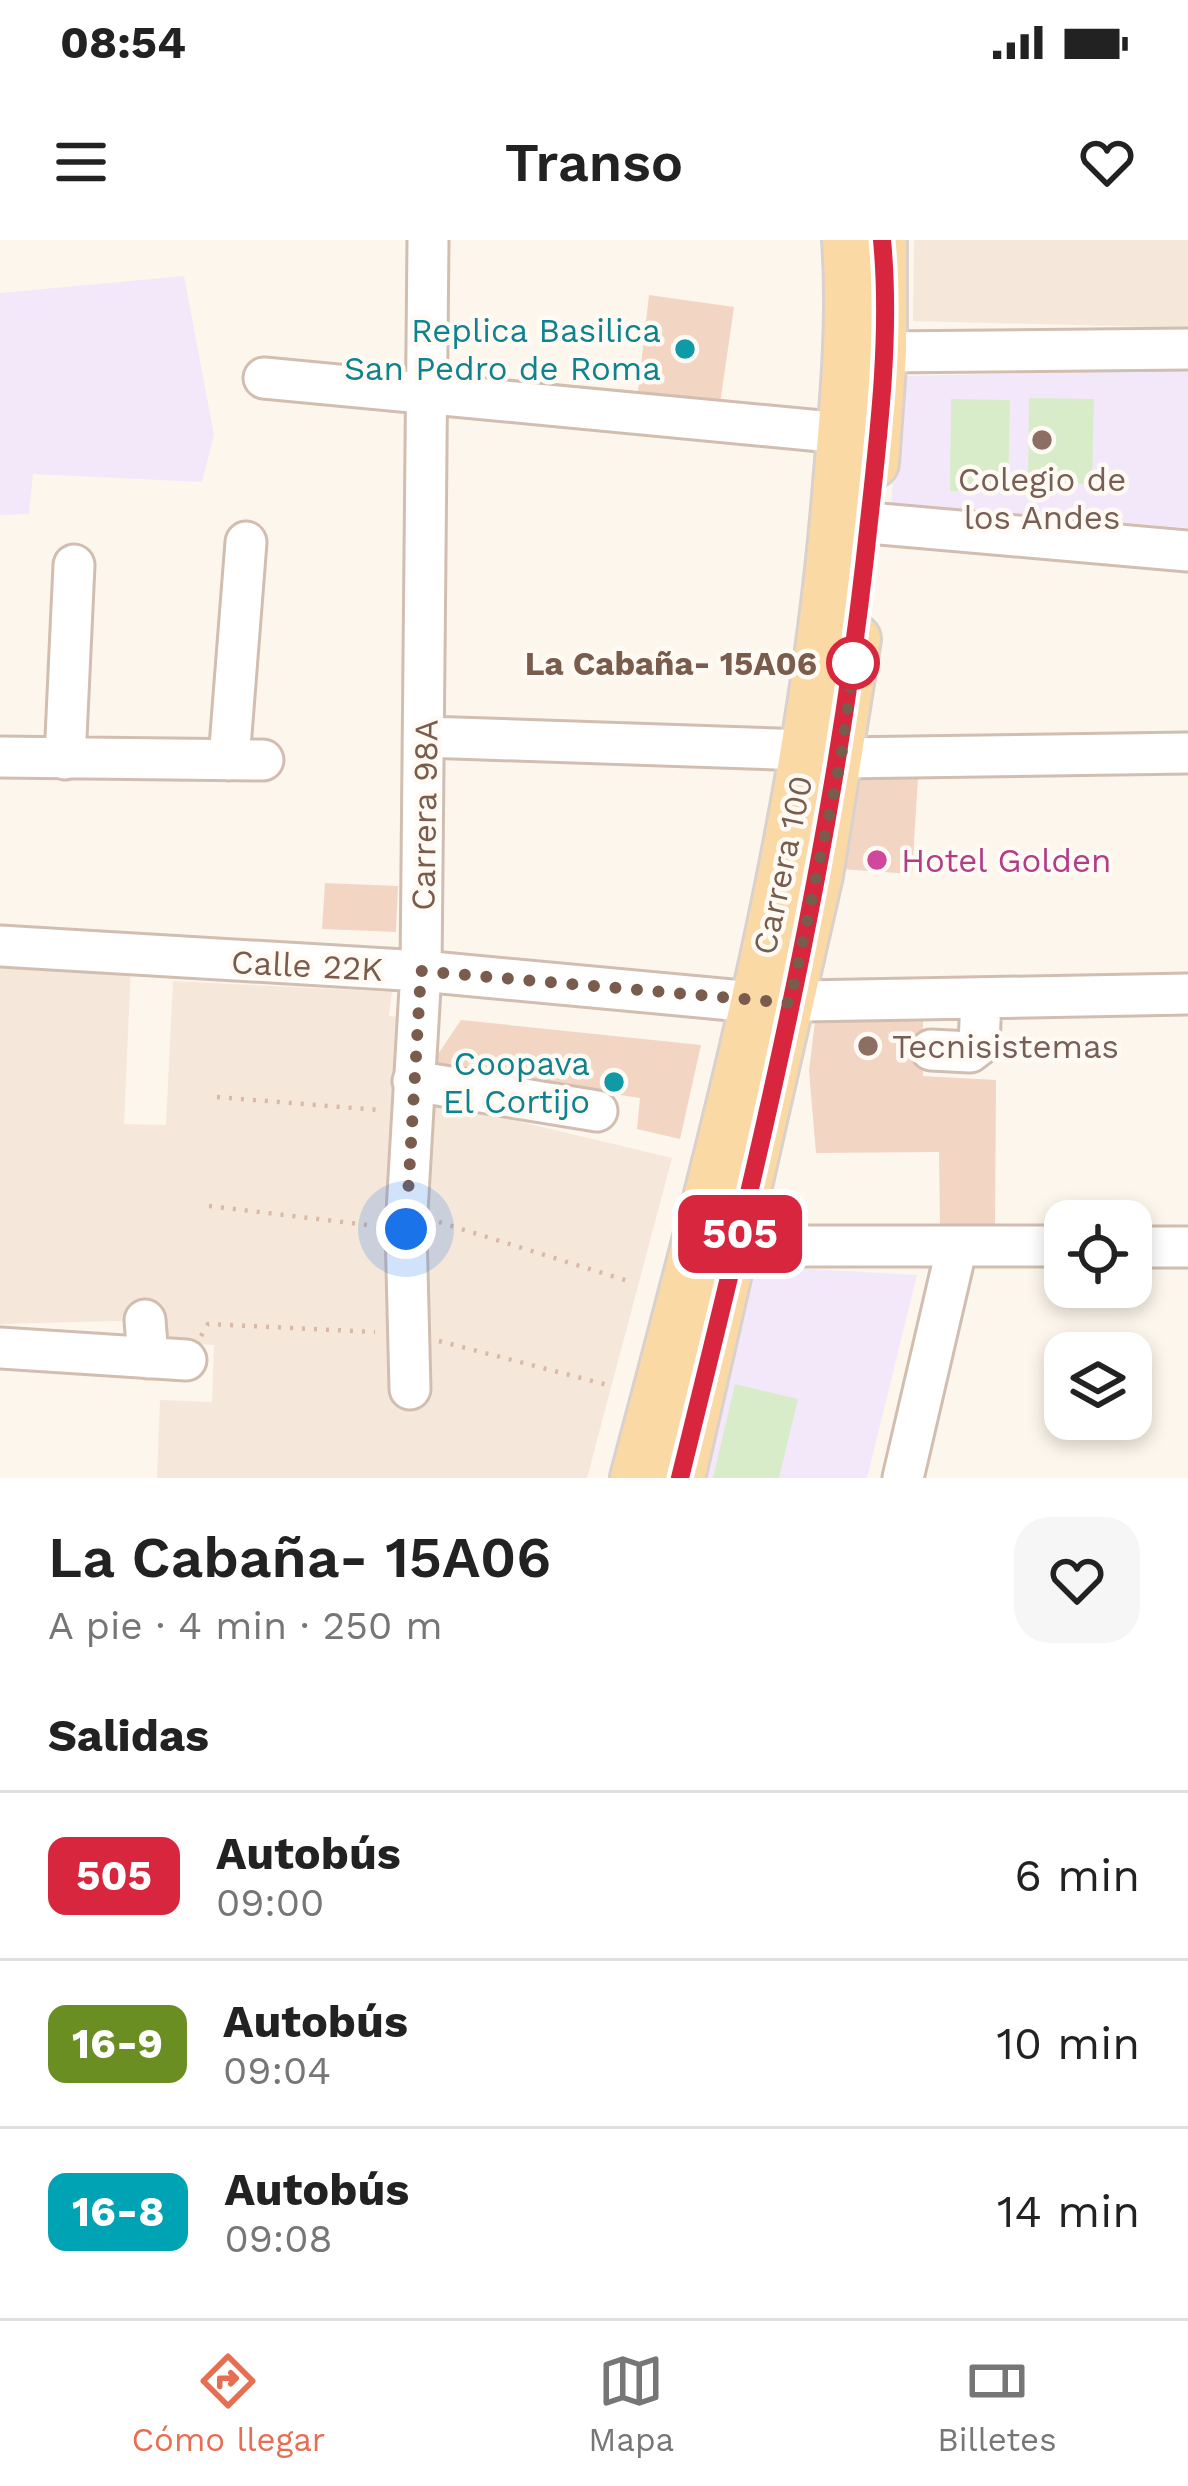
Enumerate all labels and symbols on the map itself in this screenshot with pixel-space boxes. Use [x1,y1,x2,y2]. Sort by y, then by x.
place label: Replica Basilica San Pedro de Roma [344,311,661,388]
marker: Replica Basilica San Pedro de Roma [672,336,698,362]
marker: Colegio de los Andes [1029,427,1055,453]
place label: Colegio de los Andes [958,460,1126,537]
marker: La Cabaña- 15A06 [828,638,878,688]
place label: La Cabaña- 15A06 [525,644,817,683]
street label: Carrera 98A [403,719,446,911]
street label: Carrera 100 [744,772,821,958]
place label: Hotel Golden [901,841,1111,880]
marker: Hotel Golden [864,847,890,873]
street label: Calle 22K [230,942,384,989]
place label: Tecnisistemas [892,1027,1119,1066]
marker: Tecnisistemas [855,1033,881,1059]
place label: Coopava El Cortijo [443,1044,590,1121]
marker: Coopava El Cortijo [601,1069,627,1095]
line badge: 505 [671,1195,809,1273]
your location [376,1199,436,1259]

